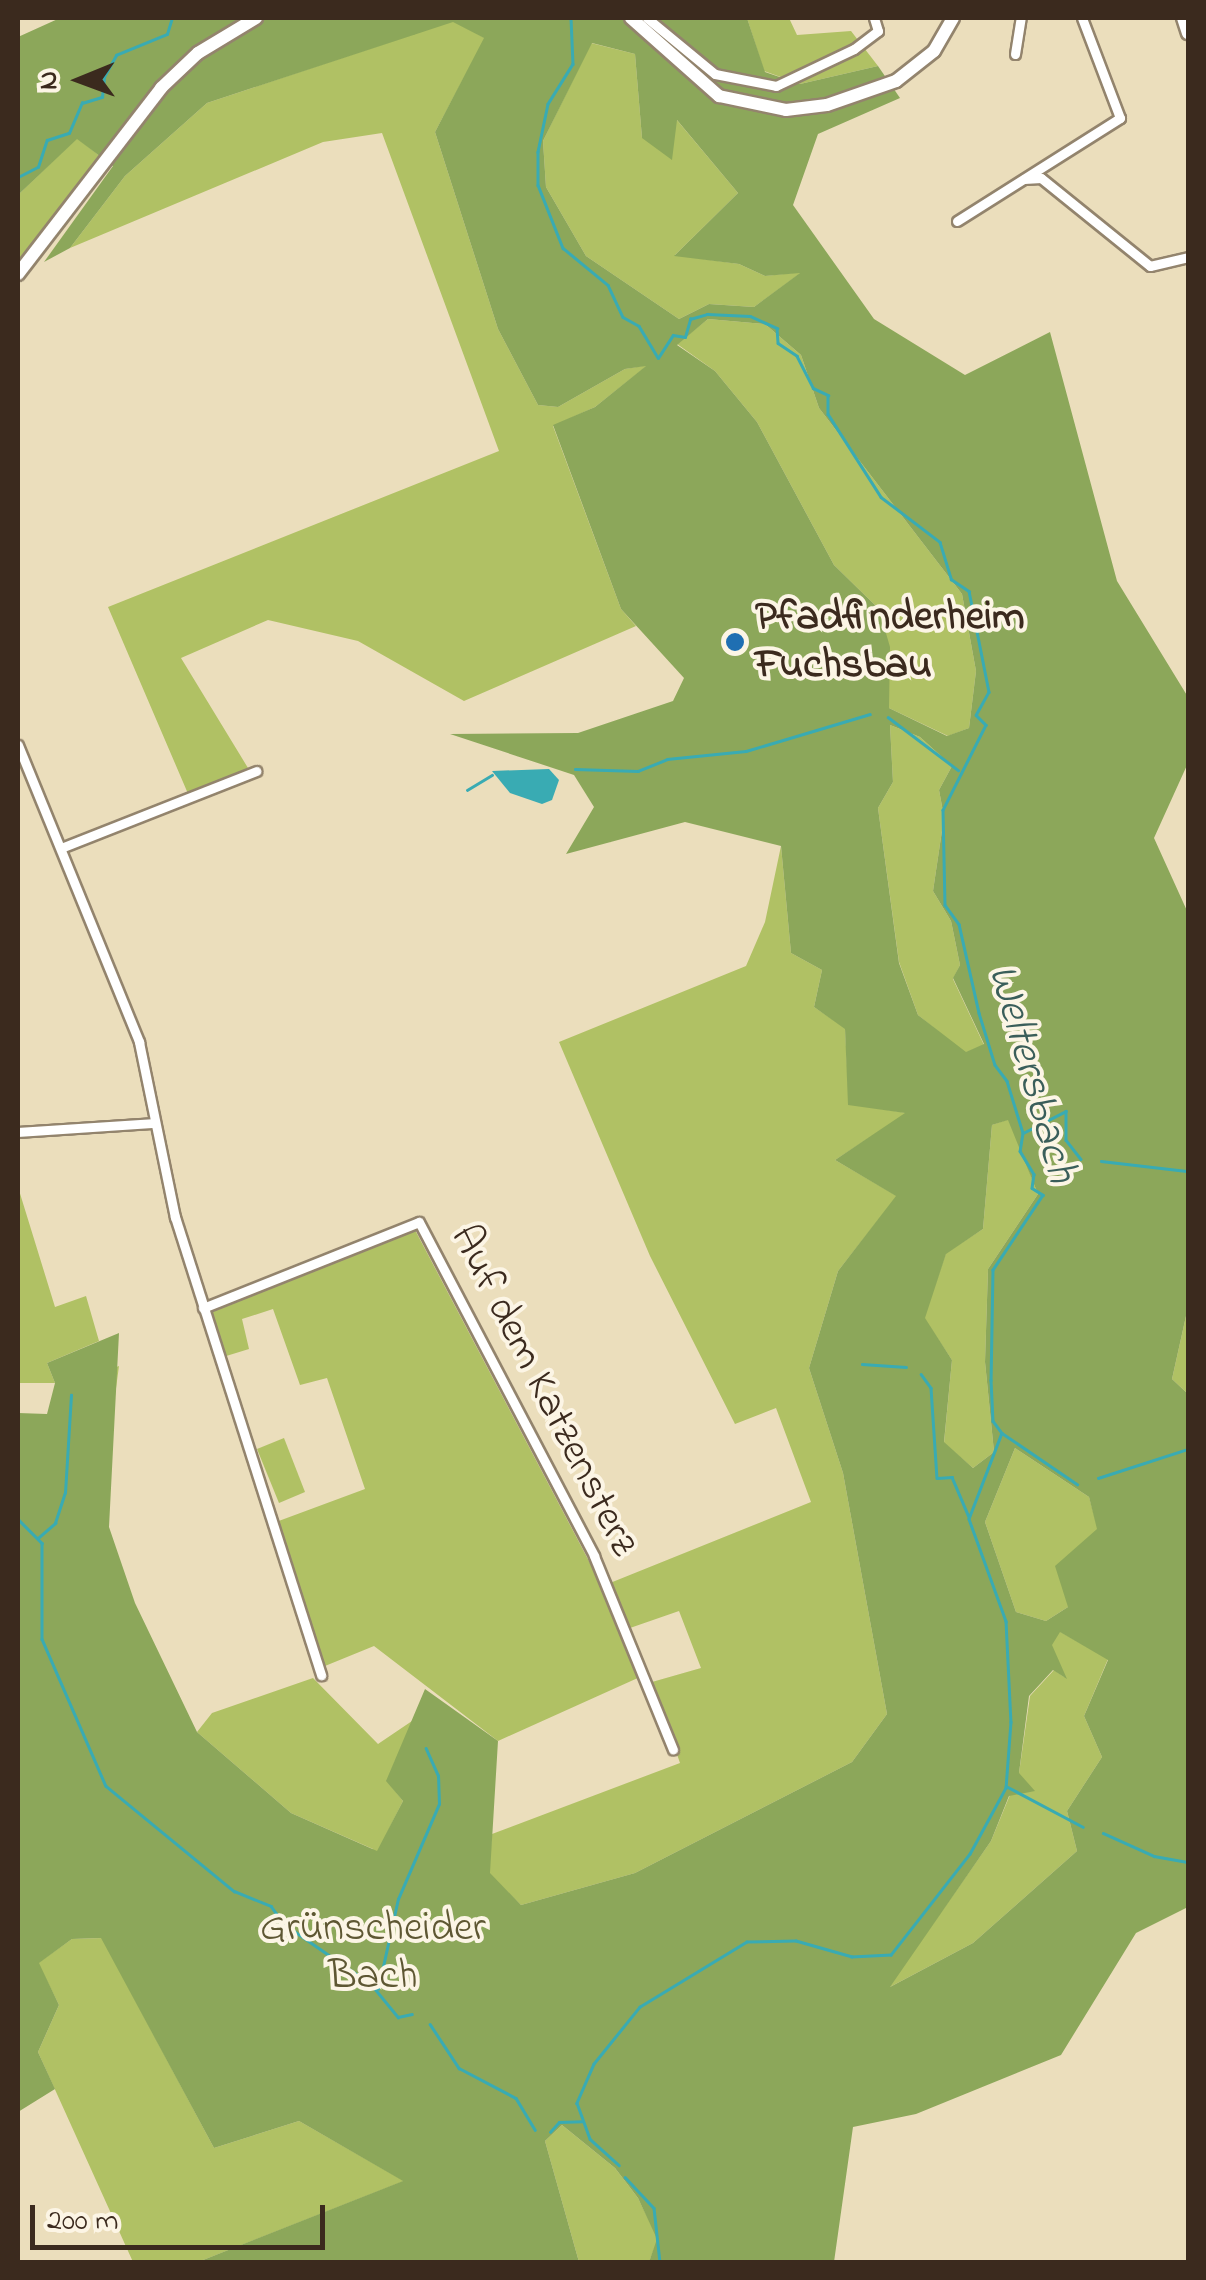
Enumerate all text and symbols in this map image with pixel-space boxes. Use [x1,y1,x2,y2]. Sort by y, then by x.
north arrow [30,30,130,130]
text: N [29,71,70,90]
place label: Pfadfinderheim Fuchsbau [755,593,1025,691]
marker: Pfadfinderheim Fuchsbau [724,631,746,653]
water label: Weltersbach [973,959,1087,1189]
street label: Auf dem Katzensterz [438,1217,648,1565]
park label: Grünscheider Bach [260,1904,486,2002]
scale bar [35,2185,330,2247]
text: 200 m [47,2200,119,2244]

